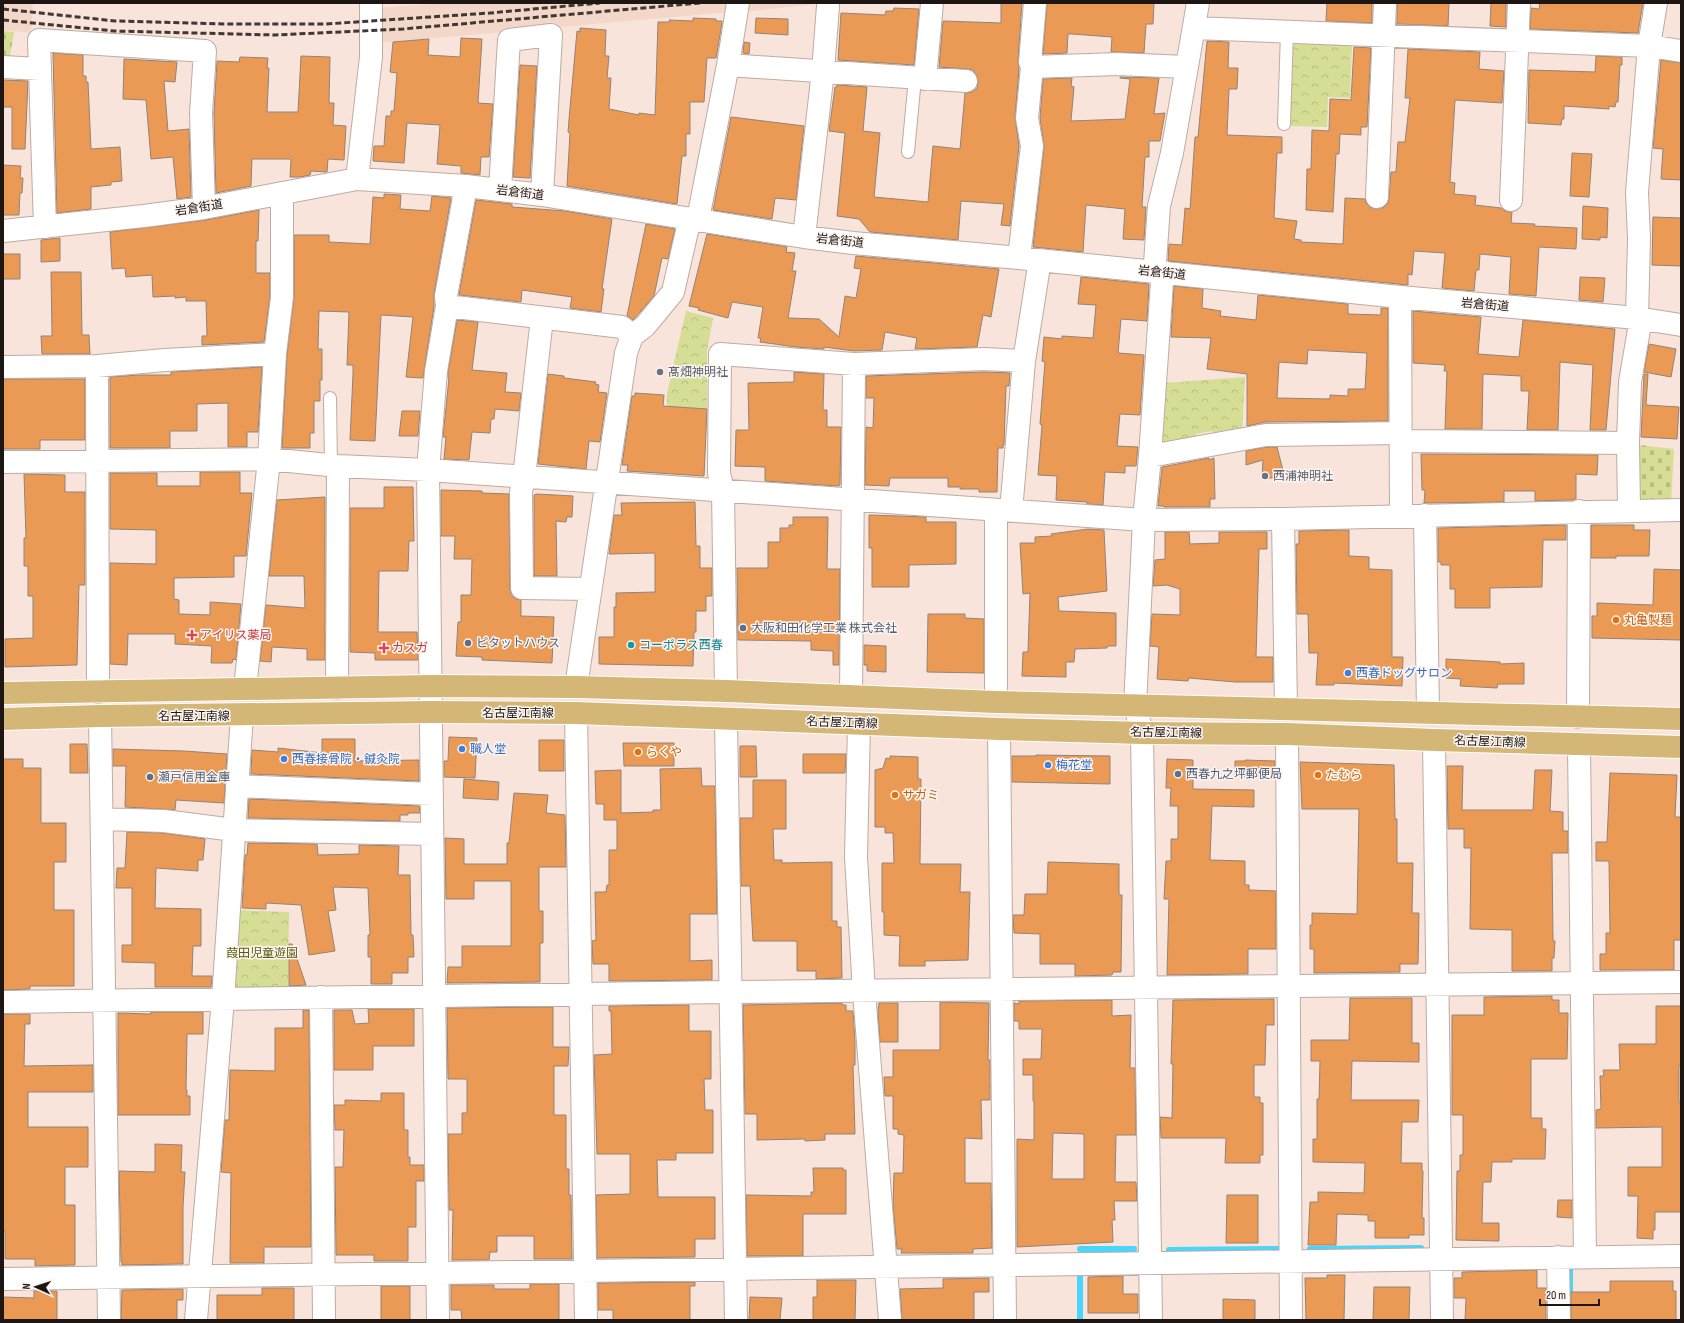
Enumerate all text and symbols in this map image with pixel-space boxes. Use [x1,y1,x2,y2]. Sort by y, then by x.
street label: 岩倉街道 [495,183,545,203]
street label: 岩倉街道 [174,197,224,219]
street label: 岩倉街道 [815,231,865,251]
street label: 岩倉街道 [1137,263,1187,283]
street label: 岩倉街道 [1460,295,1510,315]
place label: 髙畑神明社 [668,365,728,380]
marker: 髙畑神明社 [655,367,665,377]
place label: 西浦神明社 [1273,469,1333,484]
marker: 西浦神明社 [1260,471,1270,481]
place label: 丸亀製麺 [1624,613,1672,628]
marker: 丸亀製麺 [1611,615,1621,625]
place label: 大阪和田化学工業 株式会社 [751,621,897,636]
marker: 大阪和田化学工業 株式会社 [738,623,748,633]
place label: アイリス薬局 [200,628,271,643]
marker: アイリス薬局 [187,630,197,640]
place label: ピタットハウス [476,636,560,651]
marker: ピタットハウス [463,638,473,648]
place label: コーポラス西春 [639,638,723,653]
marker: コーポラス西春 [626,640,636,650]
place label: カスガ [392,641,428,656]
marker: カスガ [379,643,389,653]
place label: 西春ドッグサロン [1356,666,1452,681]
marker: 西春ドッグサロン [1343,668,1353,678]
street label: 名古屋江南線 [482,706,554,721]
street label: 名古屋江南線 [158,709,230,724]
street label: 名古屋江南線 [806,714,878,732]
street label: 名古屋江南線 [1130,725,1202,741]
street label: 名古屋江南線 [1454,733,1526,751]
place label: 職人堂 [470,742,506,757]
marker: 職人堂 [457,744,467,754]
place label: らくや [646,745,682,760]
marker: らくや [633,747,643,757]
place label: 西春接骨院・鍼灸院 [292,752,400,767]
marker: 西春接骨院・鍼灸院 [279,754,289,764]
place label: 梅花堂 [1056,758,1092,773]
marker: 梅花堂 [1043,760,1053,770]
place label: 西春九之坪郵便局 [1186,767,1282,782]
place label: たむら [1326,768,1362,783]
marker: 西春九之坪郵便局 [1173,769,1183,779]
place label: 瀬戸信用金庫 [158,770,230,785]
marker: たむら [1313,770,1323,780]
marker: 瀬戸信用金庫 [145,772,155,782]
place label: サガミ [903,788,939,803]
marker: サガミ [890,790,900,800]
park label: 葭田児童遊園 [226,946,298,961]
north arrow [16,1267,56,1307]
scale bar [1540,1281,1599,1307]
text: N [20,1283,33,1290]
text: 20 m [1546,1288,1566,1303]

